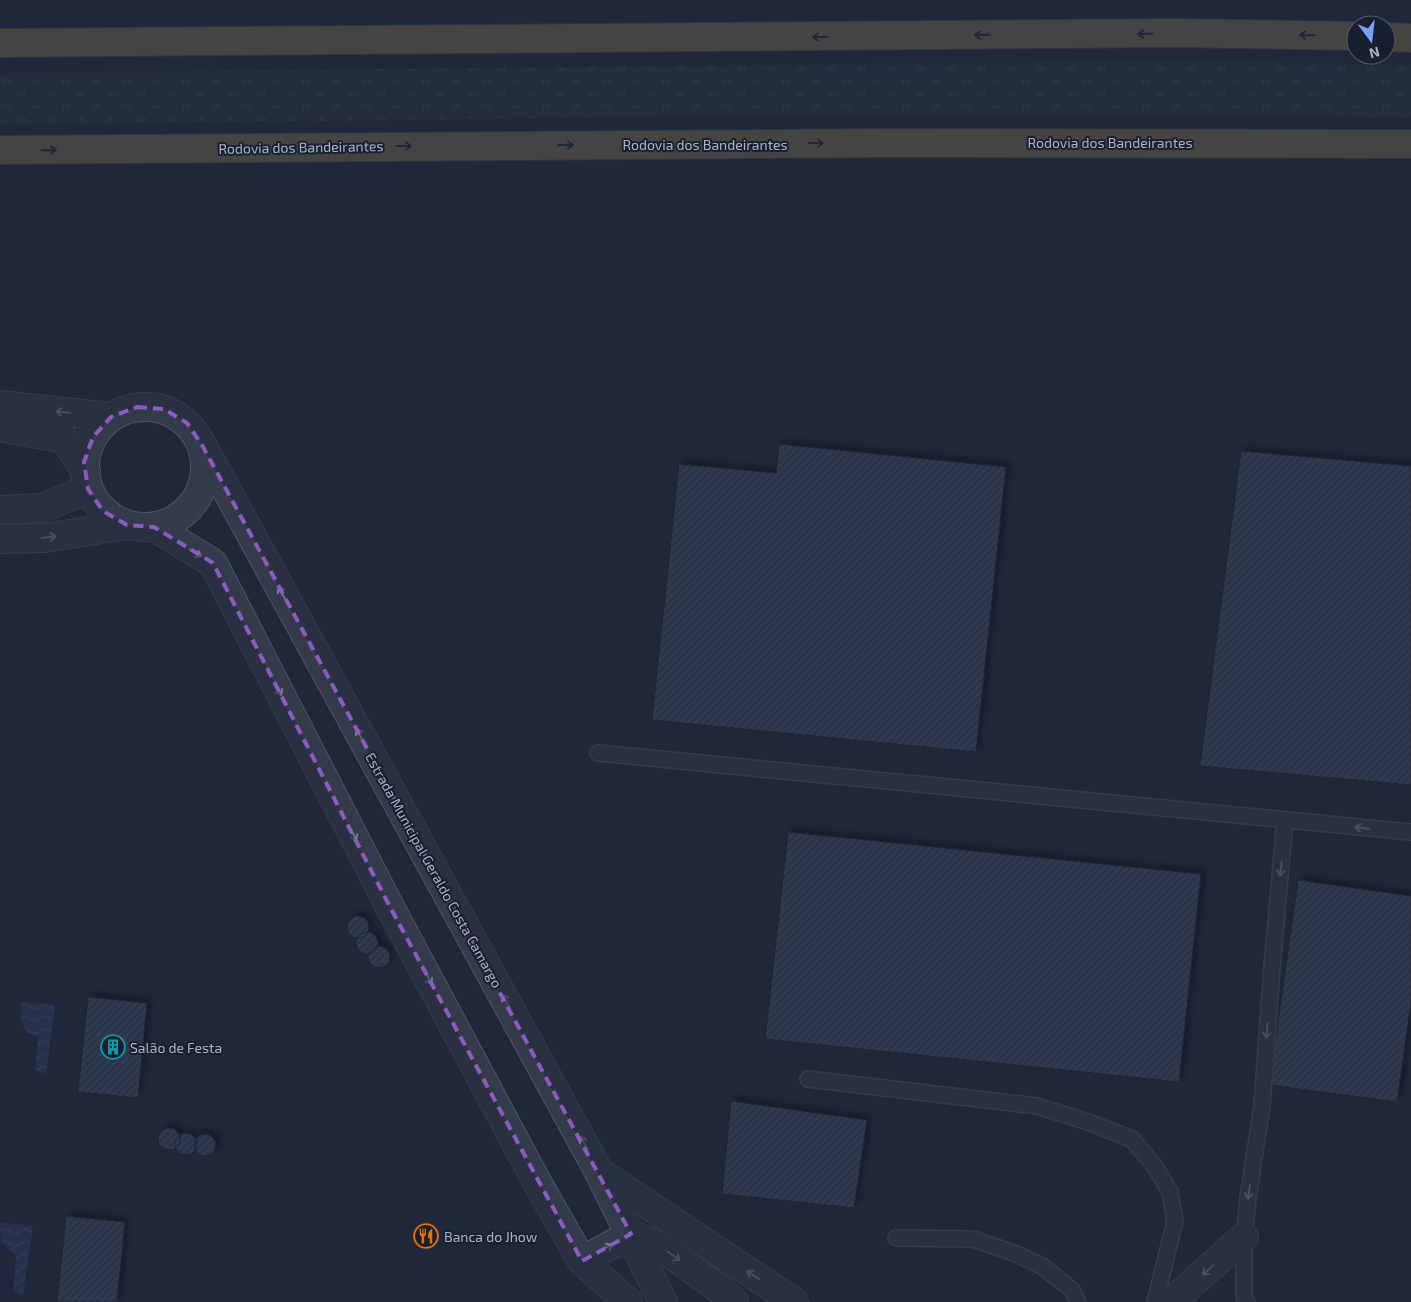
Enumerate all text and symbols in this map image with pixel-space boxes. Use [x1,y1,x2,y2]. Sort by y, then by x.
north arrow [1346,15,1396,65]
one-way arrow [1137,29,1154,39]
one-way arrow [975,30,991,40]
one-way arrow [1300,30,1316,40]
one-way arrow [812,32,828,42]
text: N [1367,44,1382,63]
street label: Rodovia dos Bandeirantes [1027,134,1193,151]
street label: Rodovia dos Bandeirantes [622,136,788,153]
street label: Rodovia dos Bandeirantes [218,137,384,157]
one-way arrow [808,138,824,148]
one-way arrow [558,140,574,150]
one-way arrow [395,141,411,151]
one-way arrow [40,145,56,155]
one-way arrow [55,407,71,417]
one-way arrow [40,532,56,542]
one-way arrow [188,548,202,558]
one-way arrow [277,586,287,601]
one-way arrow [273,682,283,697]
one-way arrow [355,729,365,743]
street label: Estrada Municipal Geraldo Costa Camargo [362,749,506,991]
one-way arrow [1355,823,1371,832]
one-way arrow [349,826,358,841]
one-way arrow [1276,861,1285,877]
one-way arrow [423,970,433,985]
one-way arrow [500,994,510,1009]
one-way arrow [1263,1023,1272,1039]
building icon: Salão de Festa [100,1034,126,1060]
place label: Salão de Festa [130,1039,222,1056]
one-way arrow [578,1137,588,1151]
one-way arrow [1243,1184,1253,1200]
restaurant icon: Banca do Jhow [413,1223,439,1249]
place label: Banca do Jhow [444,1228,538,1245]
one-way arrow [599,1242,613,1252]
one-way arrow [666,1251,680,1261]
one-way arrow [1201,1264,1214,1276]
one-way arrow [747,1270,761,1280]

